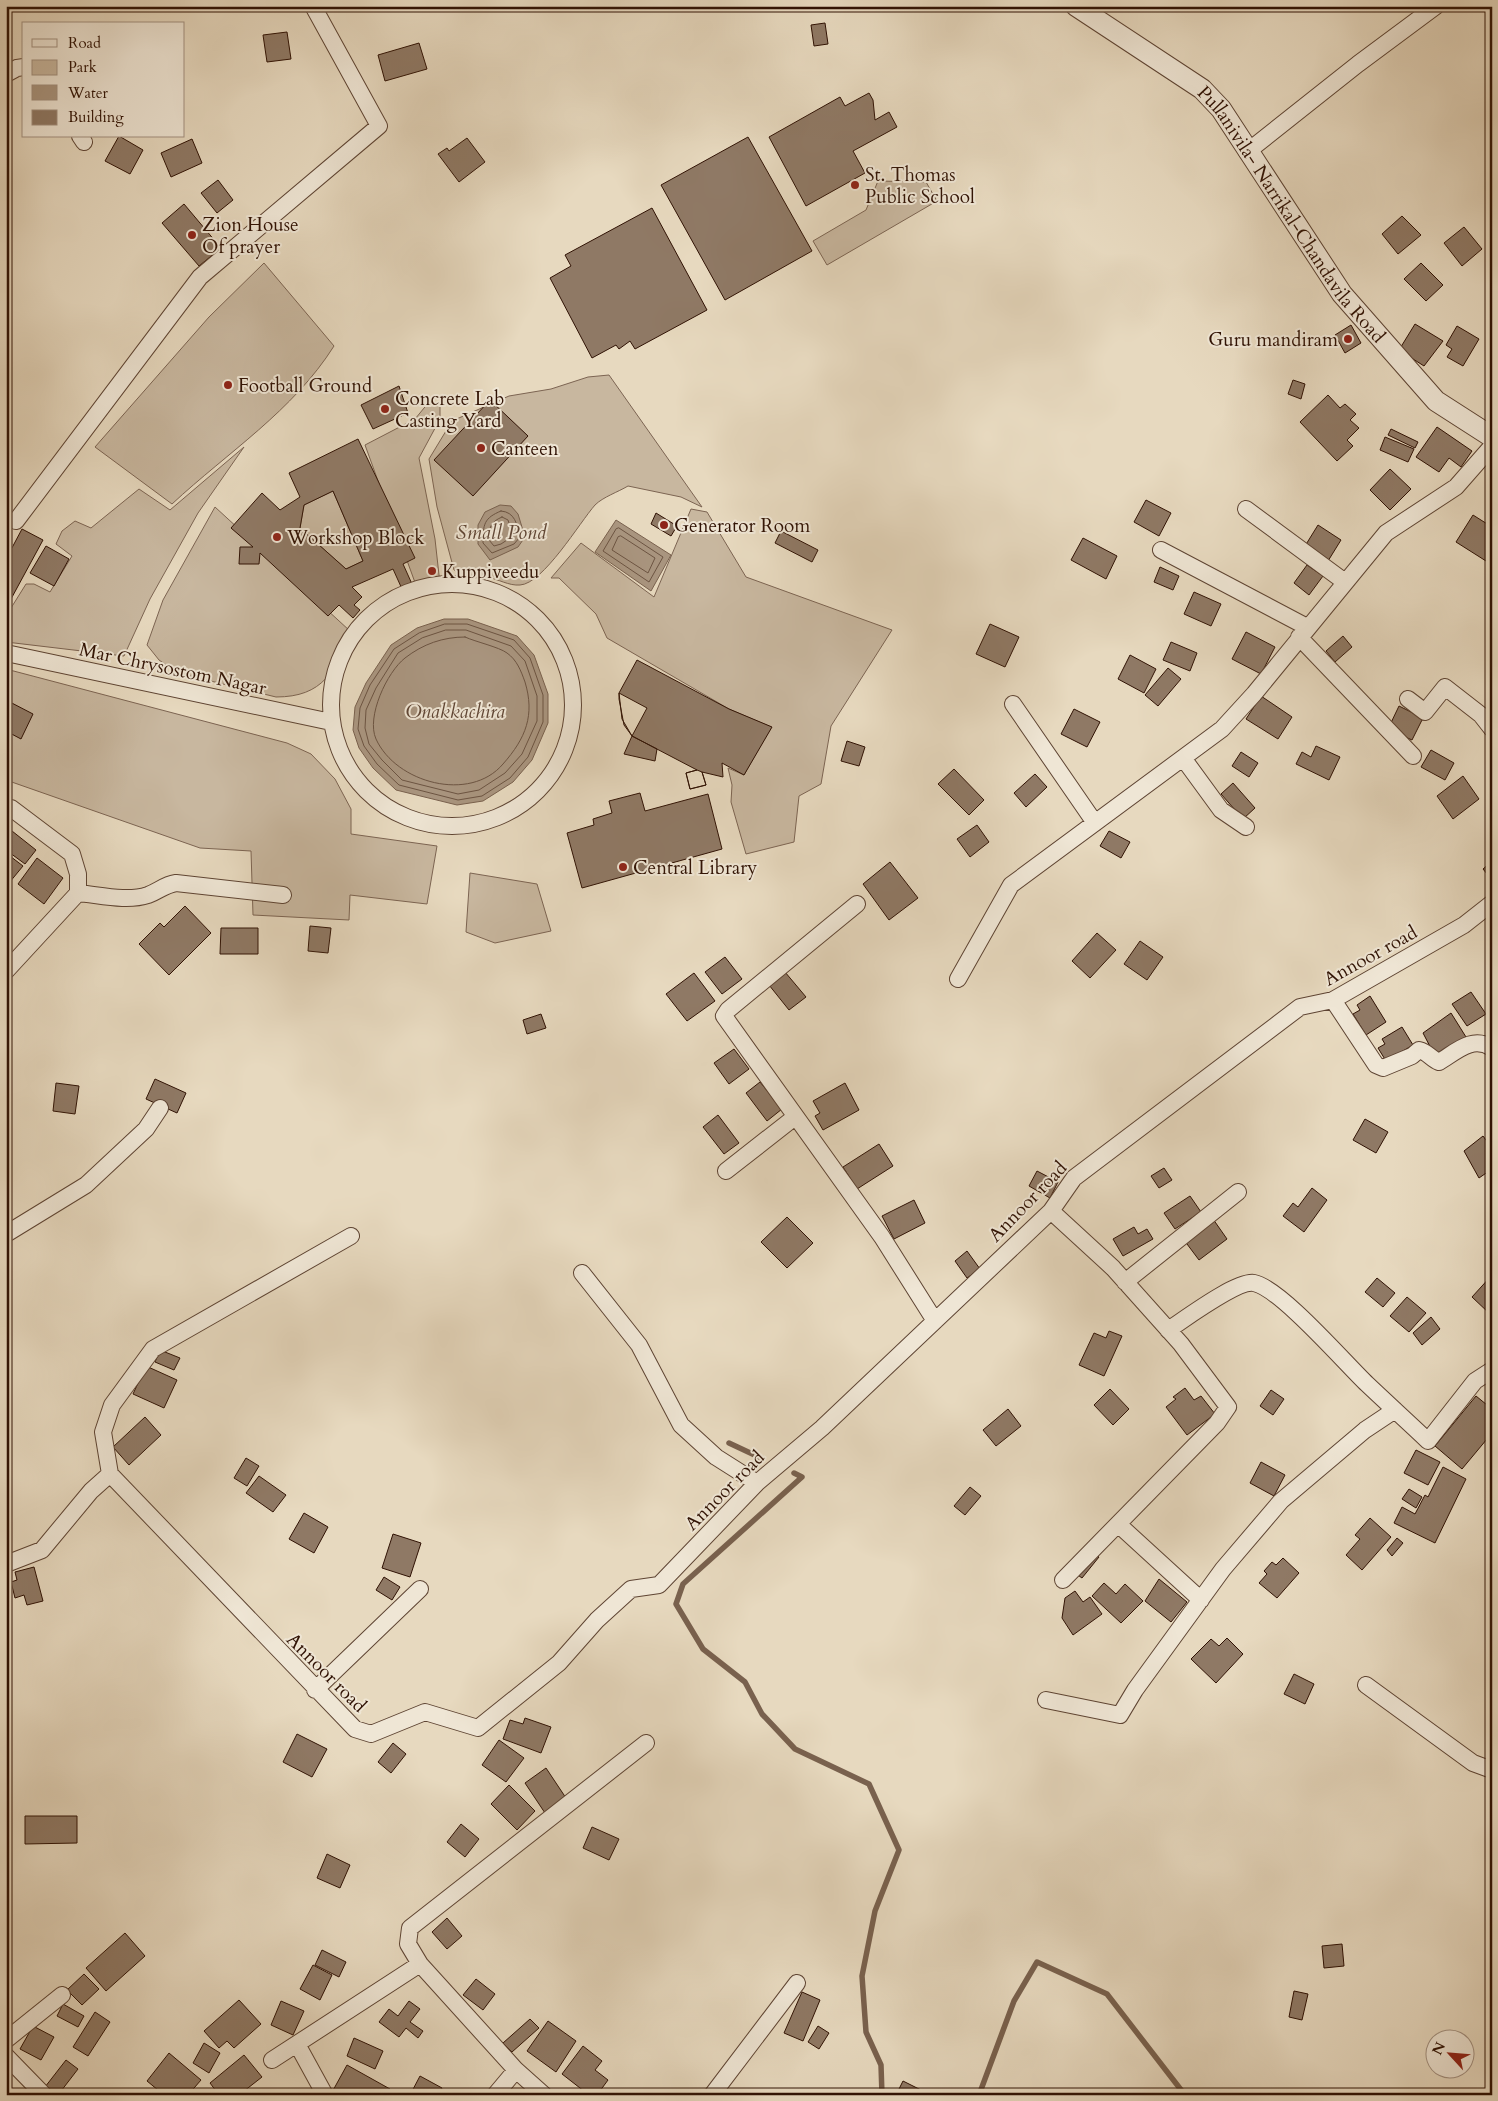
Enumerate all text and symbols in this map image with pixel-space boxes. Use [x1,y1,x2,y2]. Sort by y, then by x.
legend [22,22,185,138]
text: Road [68,33,101,53]
text: Park [68,57,97,77]
street label: Pullanivila- Narrikal-Chandavila Road [1191,80,1391,349]
text: Water [67,83,109,103]
text: Building [68,107,124,127]
place label: St. Thomas Public School [865,162,975,210]
marker: St. Thomas Public School [849,179,861,191]
place label: Zion House Of prayer [202,212,299,260]
marker: Zion House Of prayer [186,229,198,241]
place label: Guru mandiram [1208,327,1339,353]
marker: Guru mandiram [1342,333,1354,345]
place label: Football Ground [238,373,372,399]
marker: Football Ground [222,379,234,391]
place label: Concrete Lab Casting Yard [395,386,504,434]
marker: Concrete Lab Casting Yard [379,403,391,415]
place label: Canteen [491,436,559,462]
marker: Canteen [475,442,487,454]
place label: Generator Room [674,513,811,539]
water label: Small Pond [456,519,548,546]
marker: Generator Room [658,519,670,531]
place label: Workshop Block [286,525,425,551]
marker: Workshop Block [271,531,283,543]
place label: Kuppiveedu [442,559,540,585]
marker: Kuppiveedu [426,565,438,577]
street label: Mar Chrysostom Nagar [77,636,269,702]
water label: Onakkachira [405,698,505,725]
place label: Central Library [633,855,757,881]
marker: Central Library [617,861,629,873]
street label: Annoor road [1319,919,1422,992]
street label: Annoor road [983,1156,1073,1248]
street label: Annoor road [679,1445,770,1536]
street label: Annoor road [281,1627,372,1718]
north arrow [1426,2028,1476,2078]
text: N [1428,2039,1450,2058]

